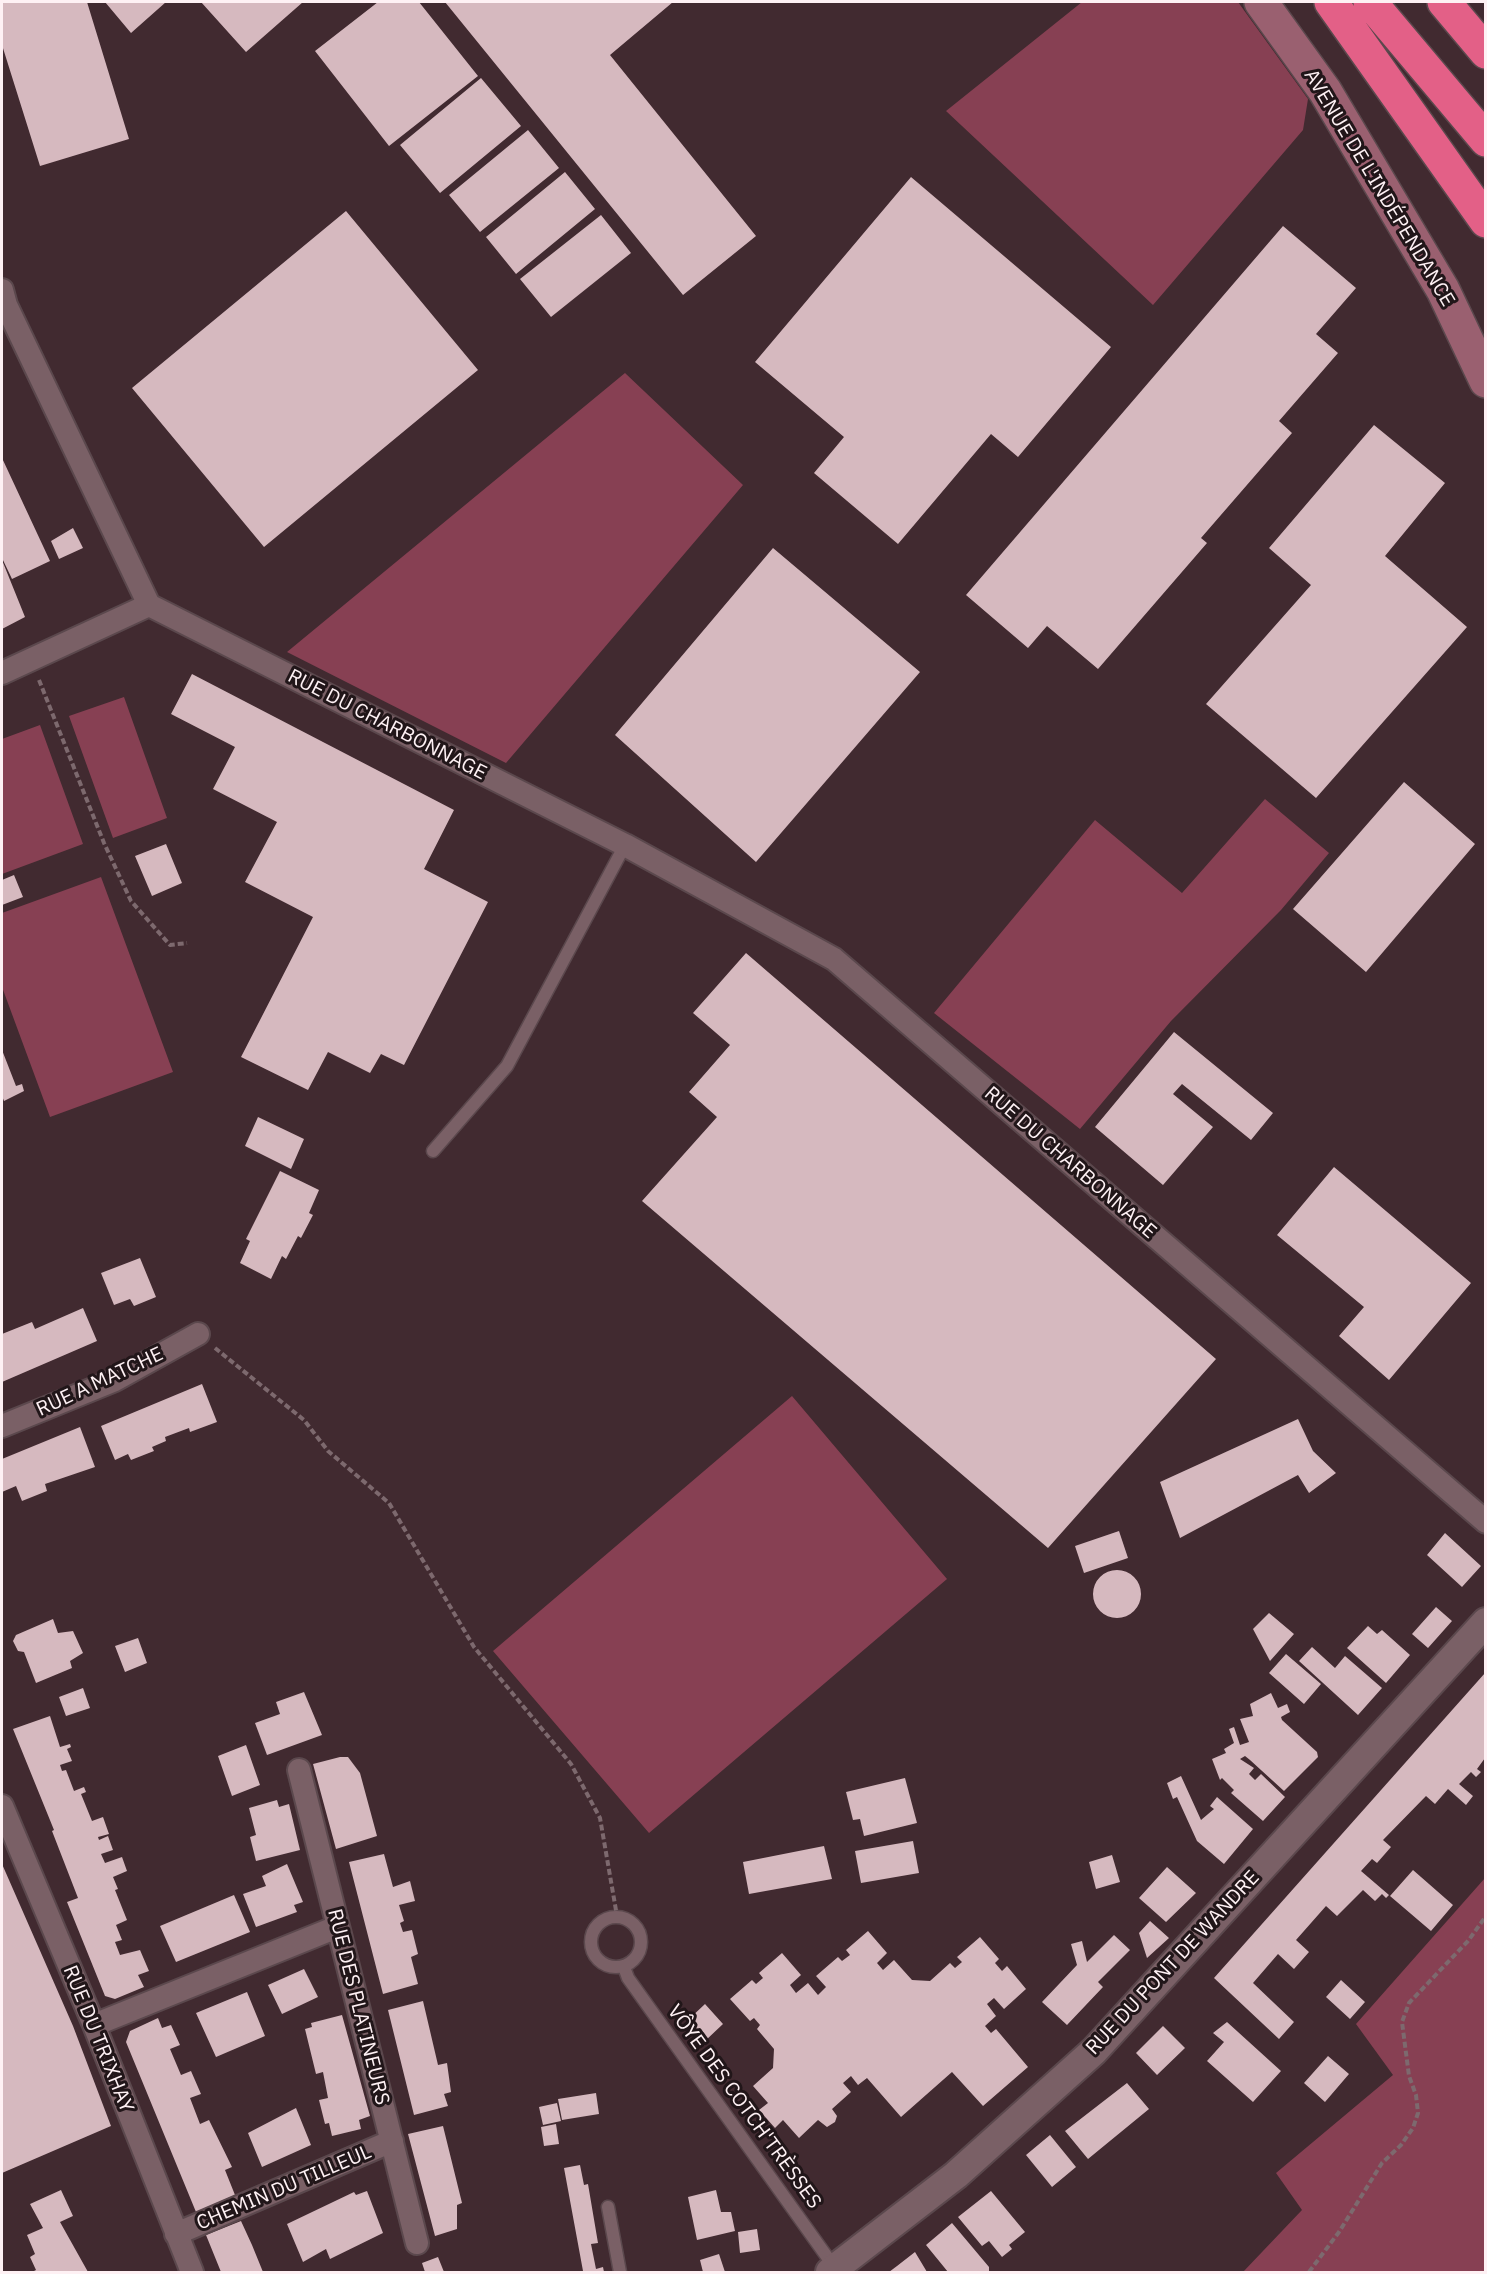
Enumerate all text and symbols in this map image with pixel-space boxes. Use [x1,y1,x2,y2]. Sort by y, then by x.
street label: AVENUE DE L'INDÉPENDANCE [1299,65,1459,311]
street label: RUE DU CHARBONNAGE [284,664,490,786]
street label: RUE DU CHARBONNAGE [979,1082,1161,1244]
street label: RUE A MATCHE [33,1342,167,1422]
street label: RUE DU PONT DE WANDRE [1081,1866,1265,2060]
street label: RUE DES PLATINEURS [322,1907,394,2107]
street label: RUE DU TRIXHAY [58,1962,138,2116]
street label: VÔYE DES COTCH'TRÈSSES [662,2000,826,2214]
street label: CHEMIN DU TILLEUL [193,2140,375,2236]

